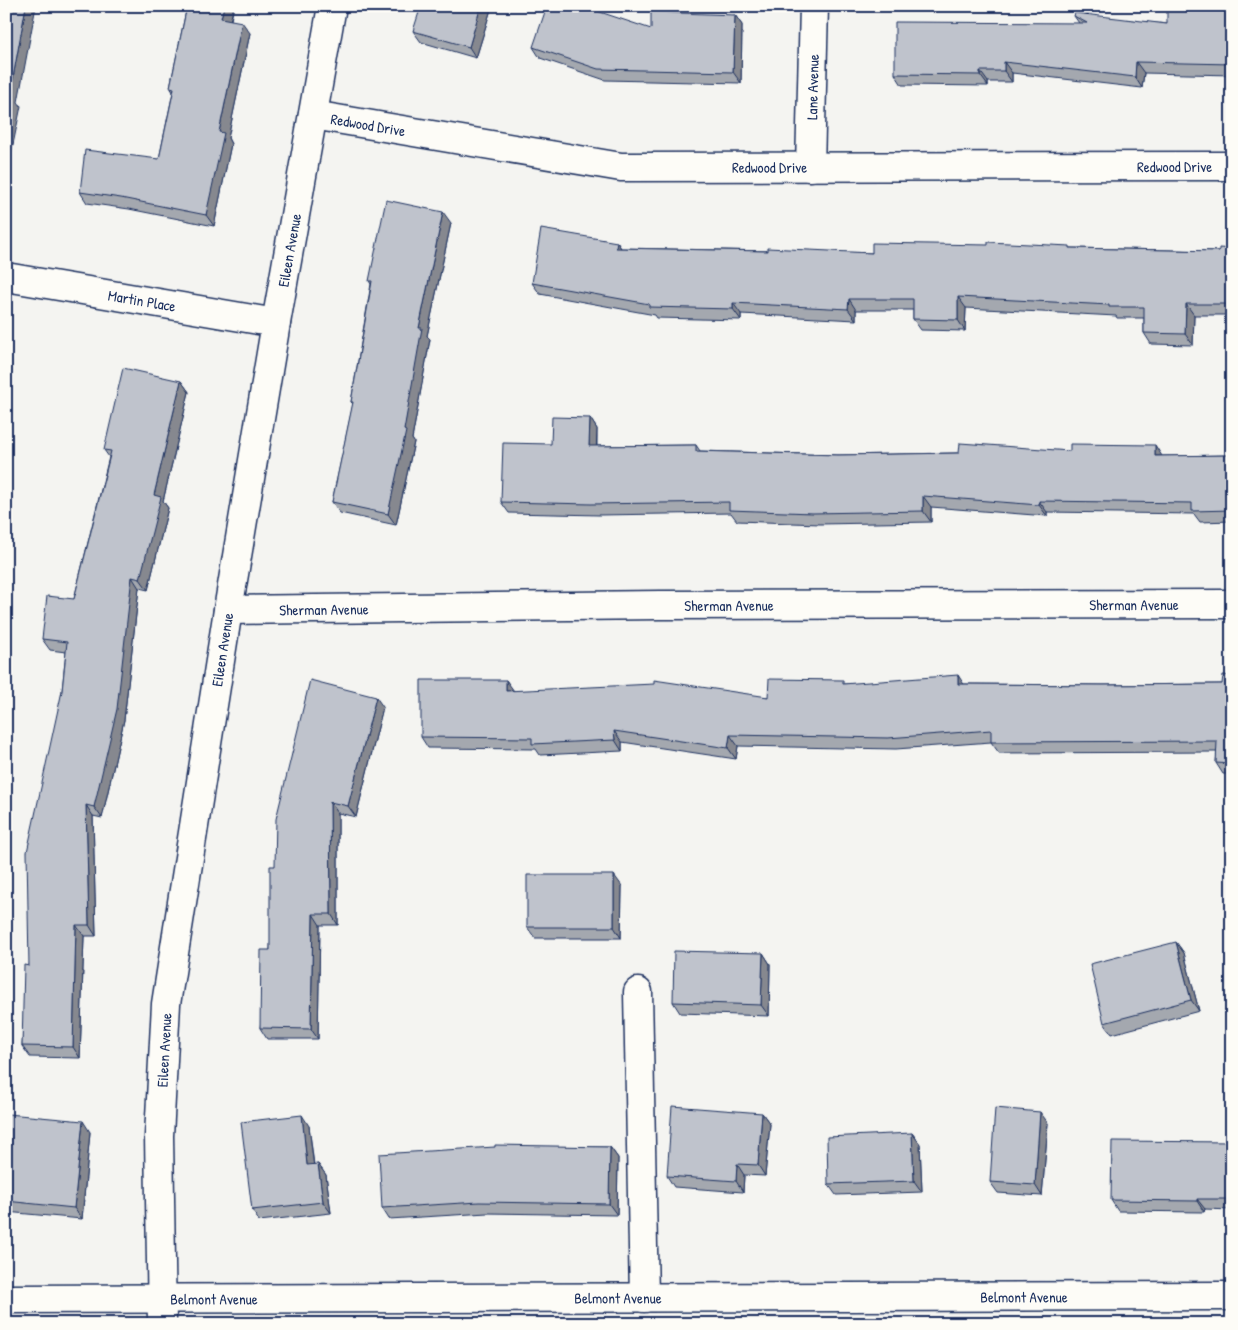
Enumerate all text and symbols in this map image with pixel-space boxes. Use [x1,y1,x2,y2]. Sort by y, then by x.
street label: Lane Avenue [801,54,823,120]
street label: Redwood Drive [329,108,407,141]
street label: Redwood Drive [732,156,807,177]
street label: Redwood Drive [1137,156,1212,177]
street label: Eileen Avenue [272,212,306,289]
street label: Martin Place [107,284,177,316]
street label: Sherman Avenue [684,594,774,615]
street label: Sherman Avenue [1089,594,1179,615]
street label: Sherman Avenue [279,598,369,620]
street label: Eileen Avenue [206,611,238,688]
street label: Eileen Avenue [151,1012,176,1088]
street label: Belmont Avenue [980,1286,1068,1307]
street label: Belmont Avenue [574,1287,662,1308]
street label: Belmont Avenue [170,1288,258,1309]

